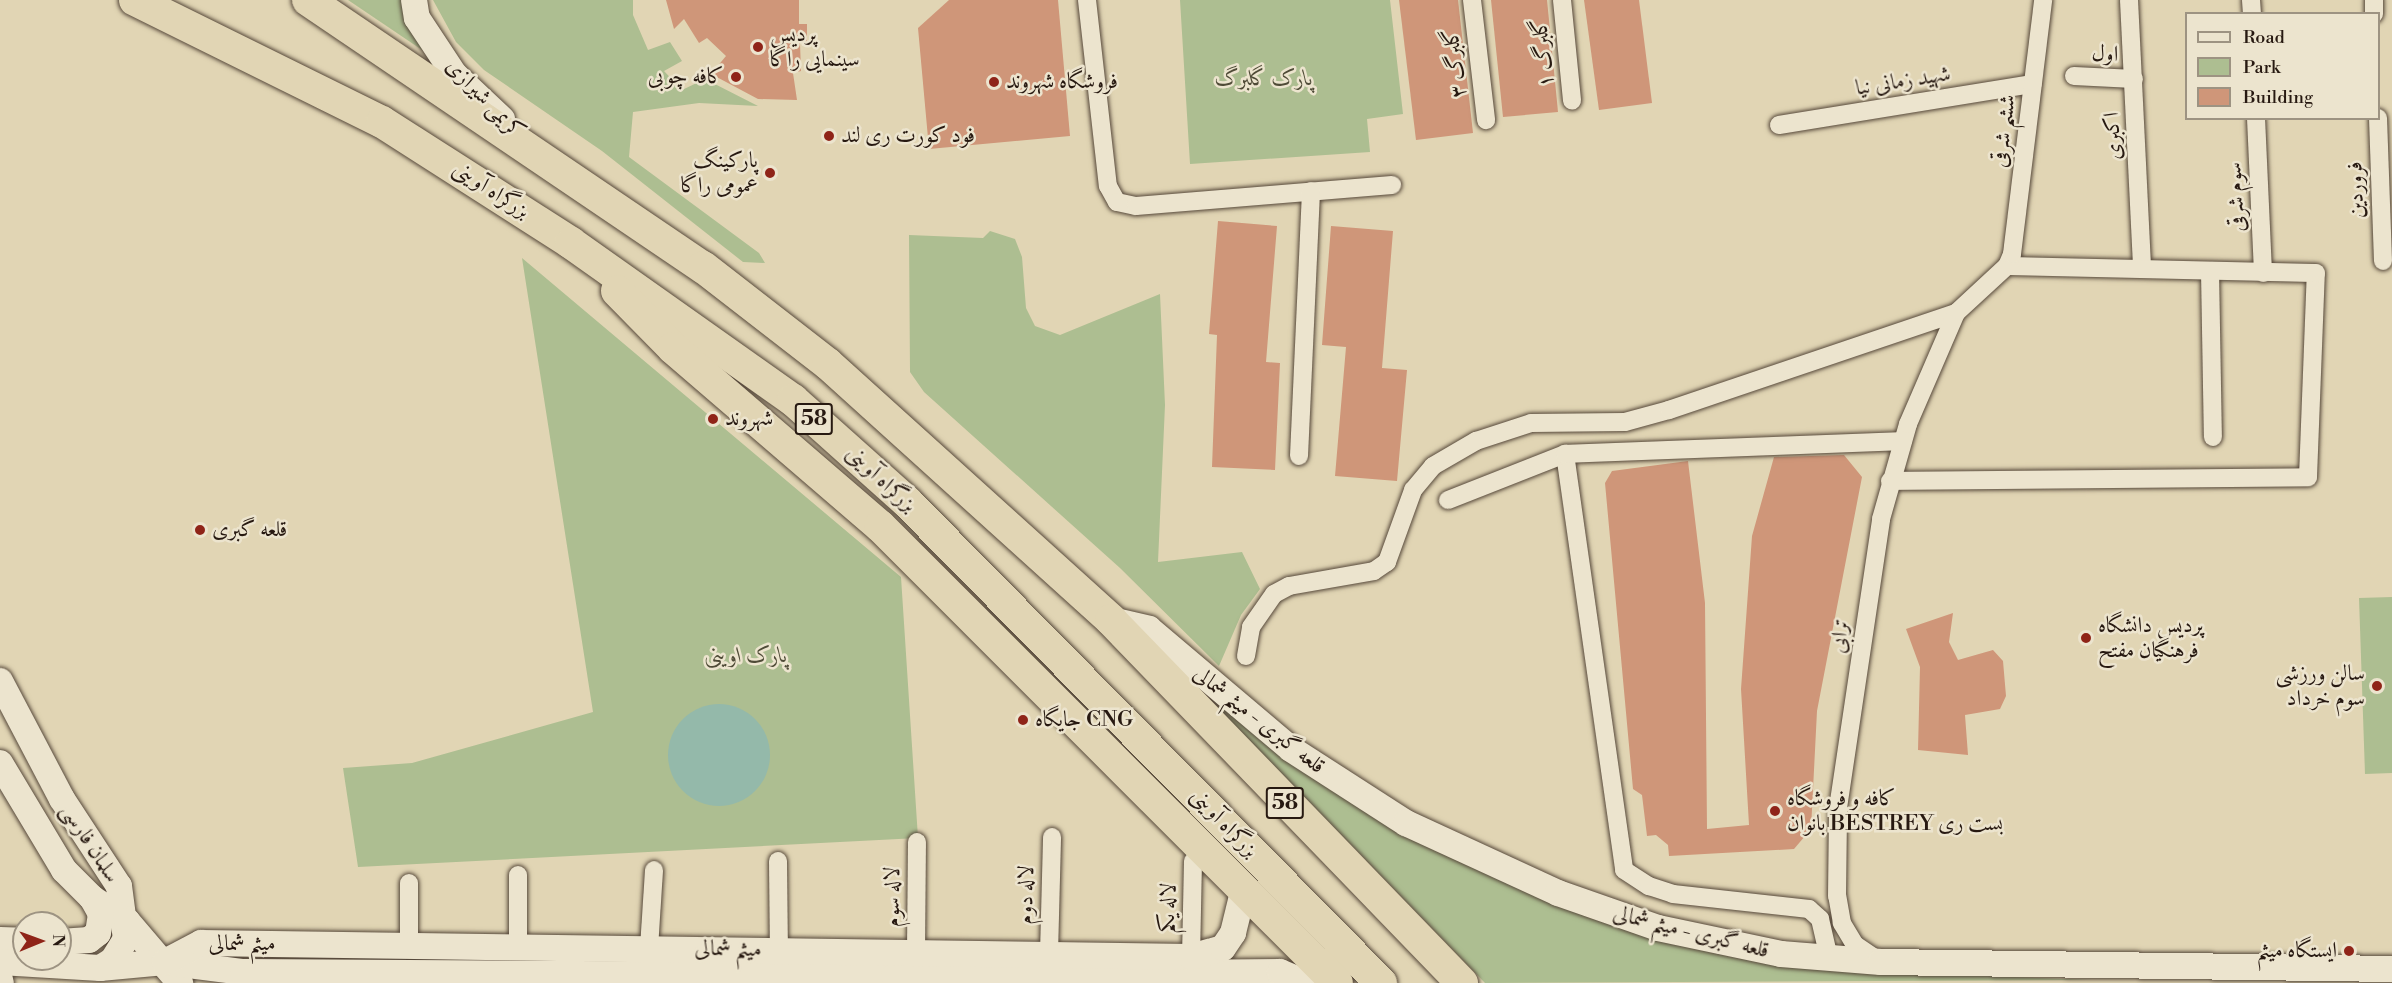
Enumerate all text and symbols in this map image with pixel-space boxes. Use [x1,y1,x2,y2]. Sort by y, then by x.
legend [2185,12,2380,120]
street label: گلبرگ ۱ [1526,17,1560,89]
place label: پردیس سینمایی راگا [770,21,860,72]
text: Road [2243,26,2285,49]
street label: گلبرگ ۳ [1438,27,1472,99]
marker: پردیس سینمایی راگا [751,40,765,54]
street label: اول [2091,40,2119,68]
street label: کریمی شیرازی [440,53,530,145]
text: Park [2243,56,2280,79]
street label: شهید زمانی نیا [1854,60,1952,102]
place label: کافه چوبی [648,64,724,90]
park label: پارک گلبرگ [1215,66,1313,92]
place label: فروشگاه شهروند [1006,69,1118,95]
marker: کافه چوبی [729,70,743,84]
marker: فروشگاه شهروند [987,75,1001,89]
text: Building [2243,86,2313,109]
street label: ششم شرقی [1986,93,2022,169]
street label: اکبری [2099,111,2127,161]
place label: فود کورت ری لند [841,123,975,149]
marker: فود کورت ری لند [822,129,836,143]
place label: پارکینگ عمومی راگا [681,147,758,198]
street label: بزرگراه آوینی [448,155,534,225]
street label: سوم شرقی [2221,161,2251,233]
street label: فروردین [2342,161,2370,219]
marker: پارکینگ عمومی راگا [763,166,777,180]
road number: 58 [794,401,834,437]
place label: شهروند [725,406,773,432]
marker: شهروند [706,412,720,426]
street label: بزرگراه آوینی [840,440,922,518]
place label: قلعه گبری [212,517,287,543]
marker: قلعه گبری [193,523,207,537]
place label: پردیس دانشگاه فرهنگیان مفتح [2098,612,2203,664]
street label: ترابی [1825,617,1855,655]
marker: پردیس دانشگاه فرهنگیان مفتح [2079,631,2093,645]
park label: پارک اوینی [704,643,788,669]
street label: قلعه گبری - میثم شمالی [1188,660,1330,780]
place label: سالن ورزشی سوم خرداد [2276,660,2365,712]
marker: سالن ورزشی سوم خرداد [2370,679,2384,693]
place label: جایگاه CNG [1035,707,1133,733]
marker: جایگاه CNG [1016,713,1030,727]
street label: بزرگراه آوینی [1184,783,1264,863]
road number: 58 [1266,785,1304,821]
place label: کافه و فروشگاه بانوان BESTREY بست ری [1787,785,2003,836]
street label: سلمان فارسی [55,799,125,887]
marker: کافه و فروشگاه بانوان BESTREY بست ری [1768,804,1782,818]
street label: لاله دوم [1012,865,1040,925]
street label: لاله سوم [880,867,906,927]
street label: لاله یکم [1154,883,1182,933]
street label: قلعه گبری - میثم شمالی [1610,900,1772,964]
north arrow [12,911,72,971]
street label: میثم شمالی [209,931,275,957]
text: N [48,934,68,947]
street label: میثم شمالی [694,935,762,963]
place label: ایستگاه میثم [2257,938,2337,964]
marker: ایستگاه میثم [2342,944,2356,958]

